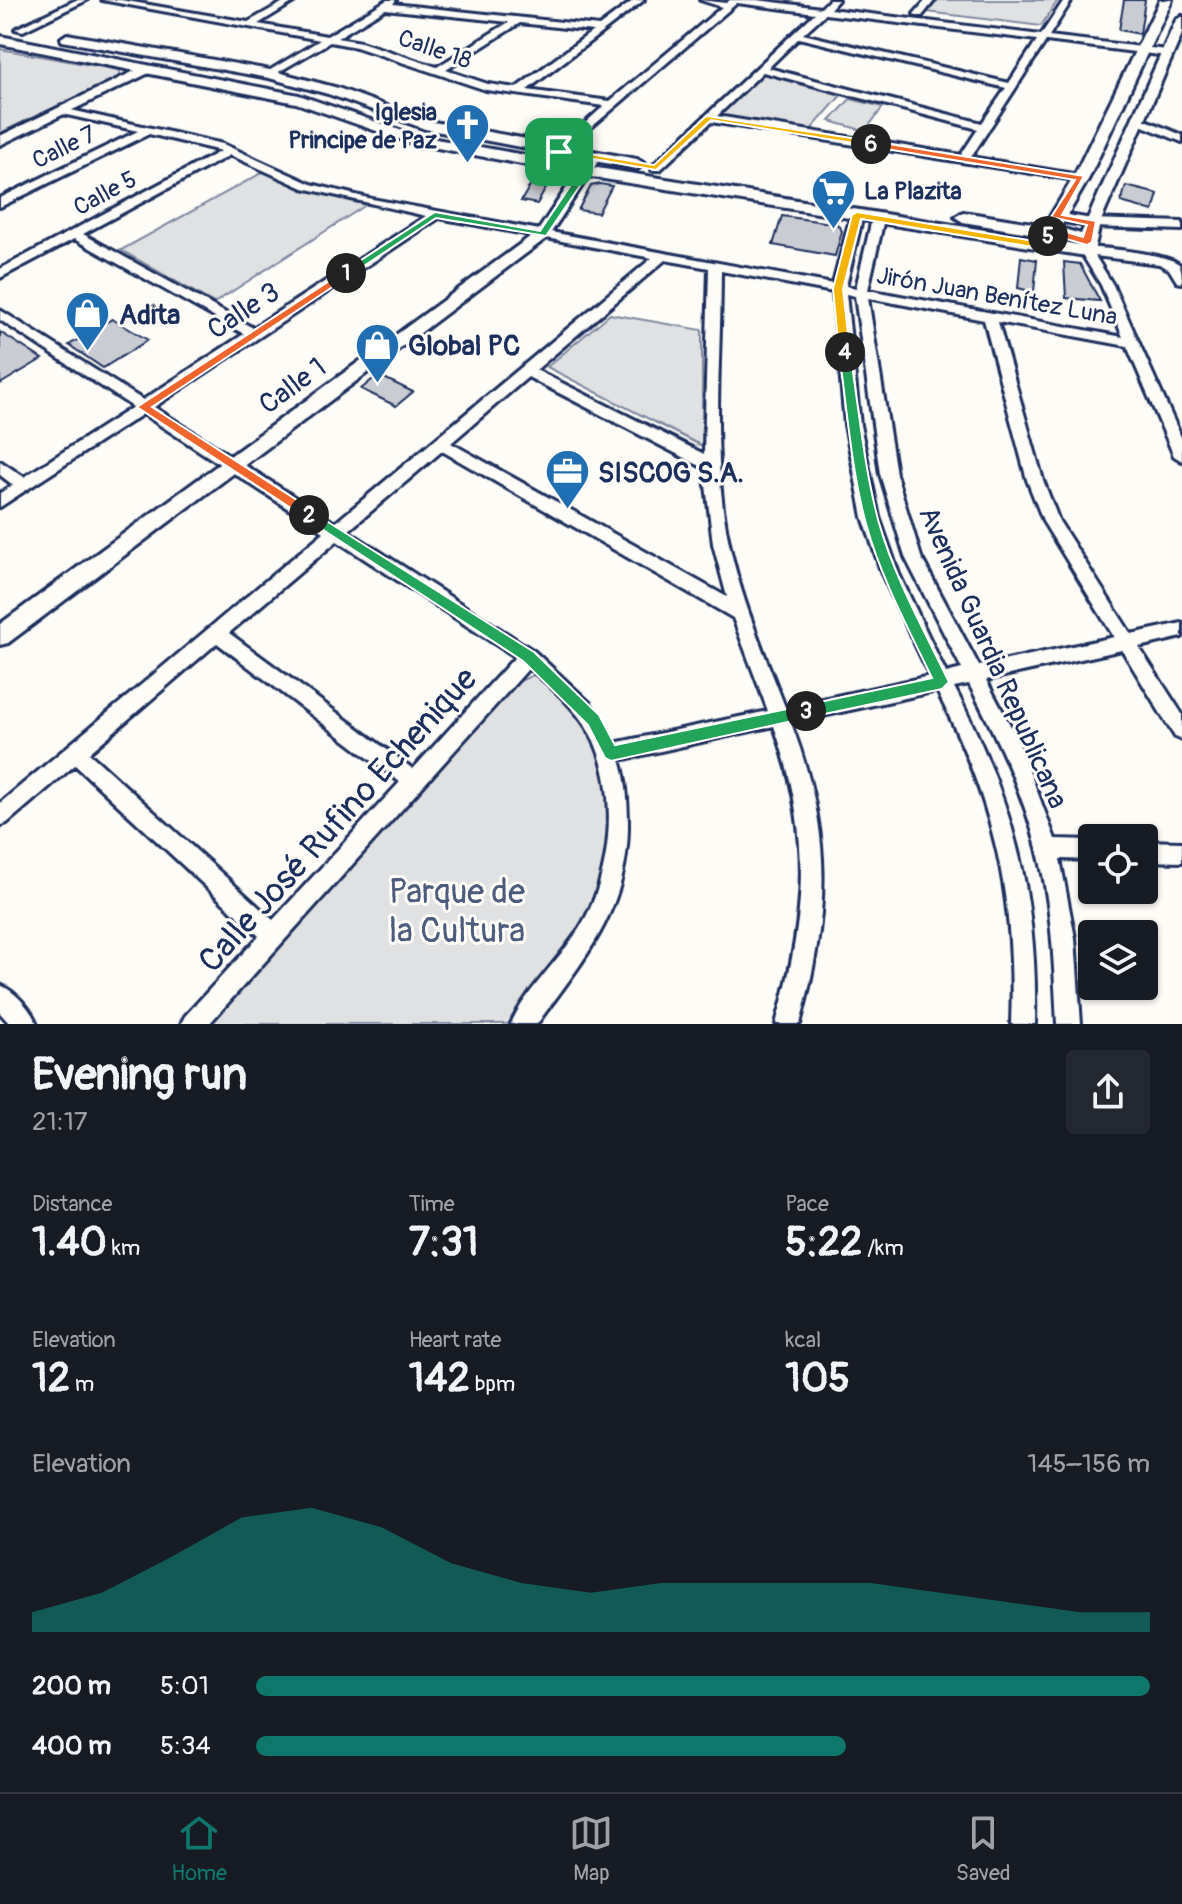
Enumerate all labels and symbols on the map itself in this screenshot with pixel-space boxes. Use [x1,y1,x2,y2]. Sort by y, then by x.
street label: Calle 18 [394,23,475,76]
place label: Iglesia Principe de Paz [288,98,437,155]
church icon: Iglesia Principe de Paz [444,102,492,165]
pin [525,118,593,186]
street label: Calle 7 [28,120,101,175]
pin: 6 [851,124,891,164]
street label: Calle 5 [69,165,142,222]
supermarket icon: La Plazita [809,167,857,230]
place label: La Plazita [864,177,962,206]
pin: 5 [1028,216,1068,256]
pin: 1 [326,253,366,293]
street label: Jirón Juan Benítez Luna [874,261,1120,332]
street label: Calle 3 [201,275,287,347]
shop icon: Adita [64,290,112,353]
place label: Adita [119,298,180,333]
shop icon: Global PC [353,321,401,384]
place label: Global PC [408,329,520,364]
pin: 4 [825,332,865,372]
street label: Calle 1 [252,350,333,422]
office icon: SISCOG S.A. [543,448,591,511]
place label: SISCOG S.A. [598,456,744,491]
pin: 2 [289,495,329,535]
street label: Avenida Guardia Republicana [910,501,1075,814]
street label: Calle José Rufino Echenique [189,658,487,982]
pin: 3 [786,691,826,731]
park label: Parque de la Cultura [389,871,525,953]

